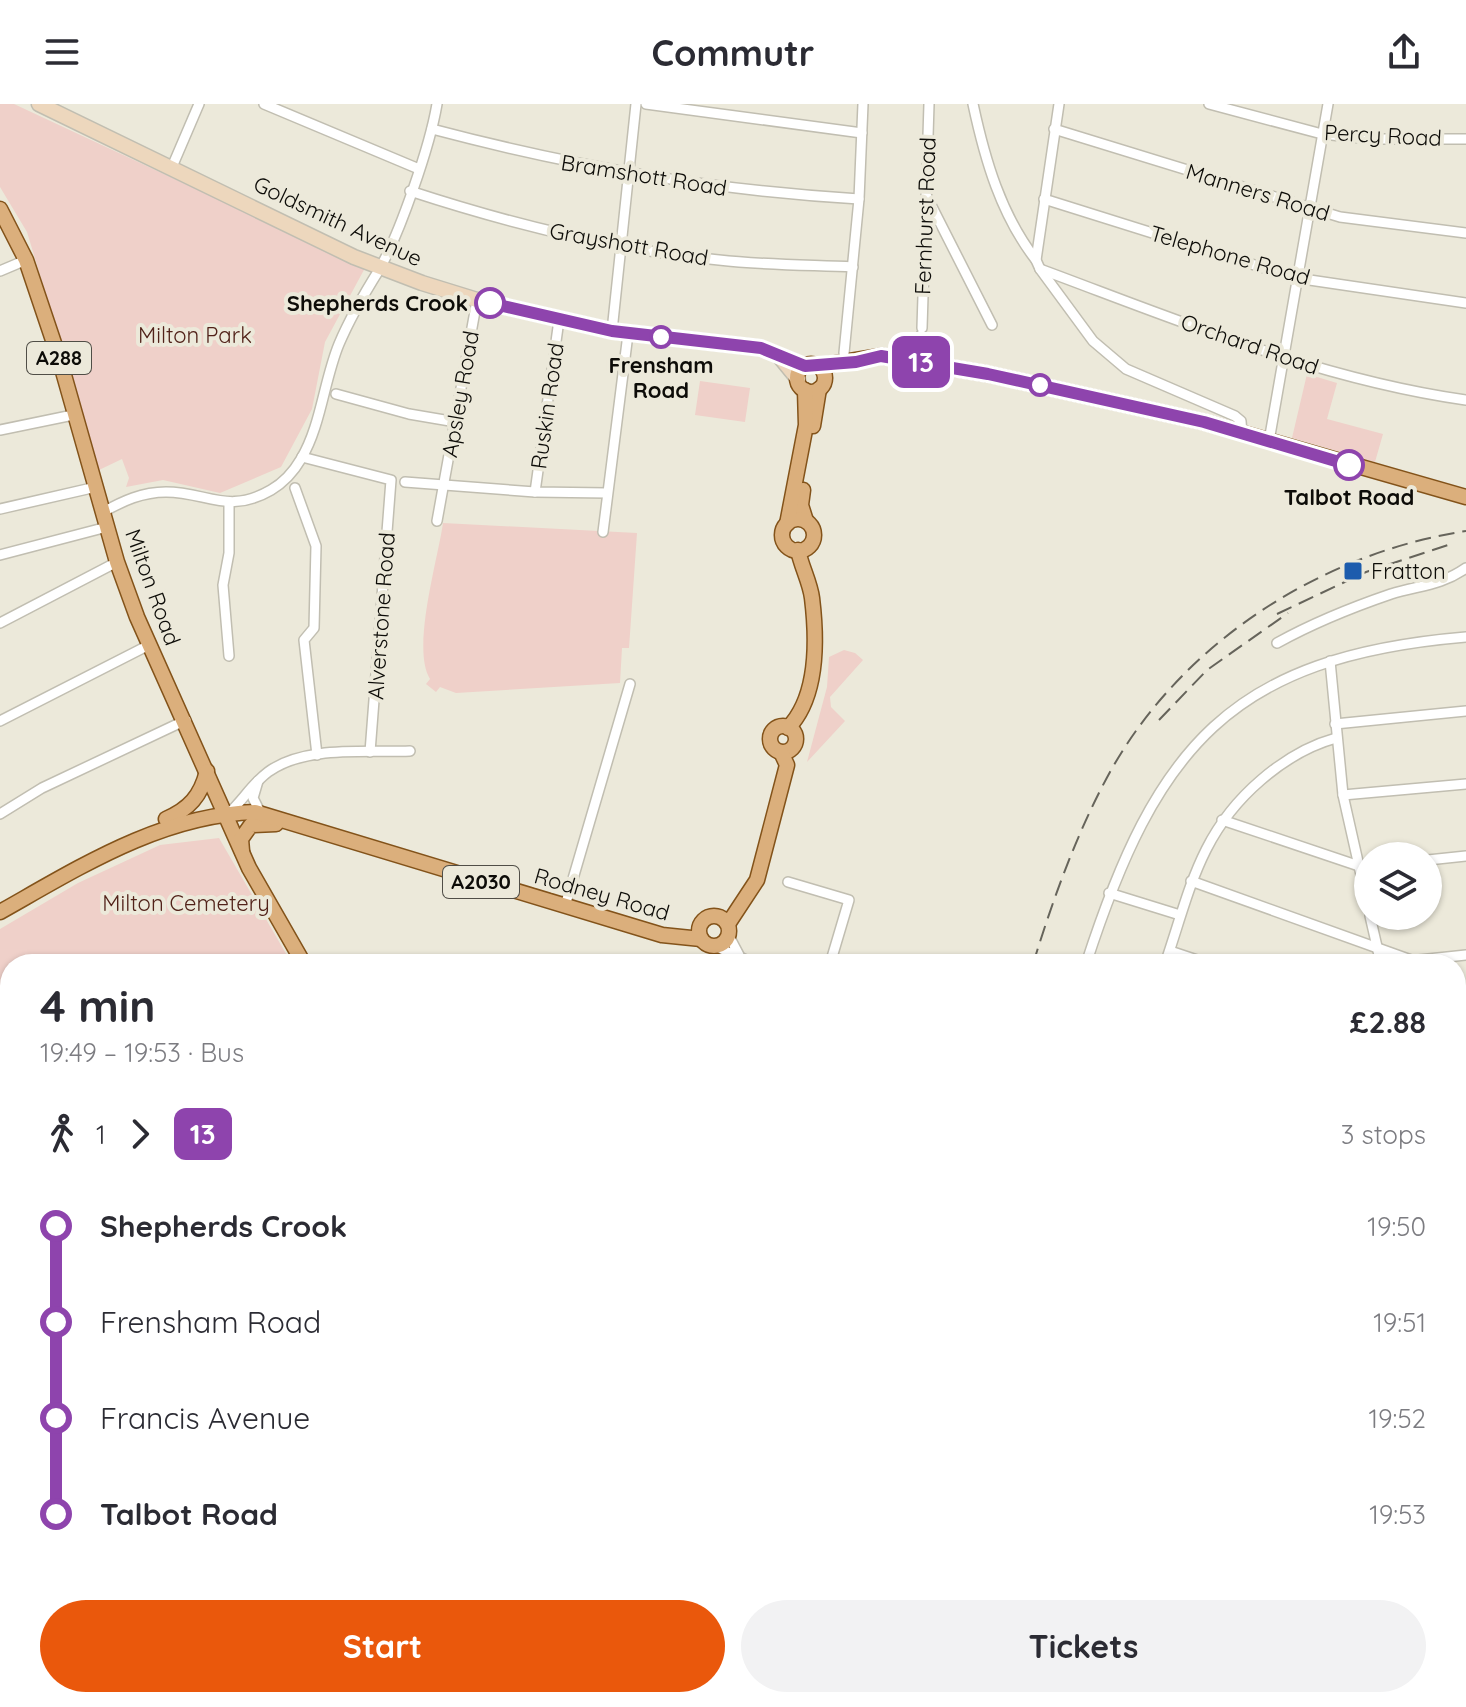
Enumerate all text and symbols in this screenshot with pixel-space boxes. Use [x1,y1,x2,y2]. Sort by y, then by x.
icon: menu [40,30,84,74]
text: Commutr [652,30,814,75]
icon: share [1382,30,1426,74]
street label: Percy Road [1323,118,1443,152]
street label: Fernhurst Road [908,137,942,295]
street label: Bramshott Road [559,148,729,202]
street label: Manners Road [1183,157,1333,227]
street label: Goldsmith Avenue [249,170,427,272]
street label: Grayshott Road [547,216,711,272]
street label: Telephone Road [1147,219,1313,291]
marker: Shepherds Crook [475,288,505,318]
place label: Shepherds Crook [287,289,468,317]
street label: Orchard Road [1177,307,1323,381]
park label: Milton Park [138,321,252,349]
marker: Frensham Road [650,326,672,348]
street label: Apsley Road [435,328,485,460]
line badge: 13 [885,336,957,388]
street label: Ruskin Road [524,341,570,471]
road number: A288 [27,342,91,374]
text: 13 [908,344,934,379]
place label: Frensham Road [609,351,713,404]
unlabelled marker [1029,374,1051,396]
marker: Talbot Road [1334,450,1364,480]
place label: Talbot Road [1284,483,1414,511]
street label: Milton Road [119,525,187,649]
street label: Alverstone Road [361,531,401,701]
place label: Fratton [1371,557,1446,585]
marker: Fratton [1342,560,1364,582]
map controls [1354,842,1442,930]
button: layers [1354,842,1442,930]
street label: Rodney Road [531,861,673,927]
road number: A2030 [443,866,519,898]
park label: Milton Cemetery [102,889,270,917]
text: 4 min [40,978,155,1033]
text: £2.88 [1350,1003,1426,1041]
text: 19:49 – 19:53 · Bus [40,1036,244,1069]
icon: walk [40,1112,84,1156]
icon: forward [118,1112,162,1156]
text: 13 [190,1116,216,1151]
text: 1 [96,1118,106,1151]
text: 3 stops [1341,1118,1426,1151]
text: Shepherds Crook [100,1207,347,1245]
text: 19:50 [1367,1210,1426,1243]
text: Frensham Road [100,1303,321,1341]
text: 19:51 [1373,1306,1426,1339]
text: Francis Avenue [100,1399,310,1437]
text: 19:52 [1368,1402,1426,1435]
text: Talbot Road [100,1495,278,1533]
text: 19:53 [1369,1498,1426,1531]
button: Start [40,1600,725,1692]
button: Tickets [741,1600,1426,1692]

